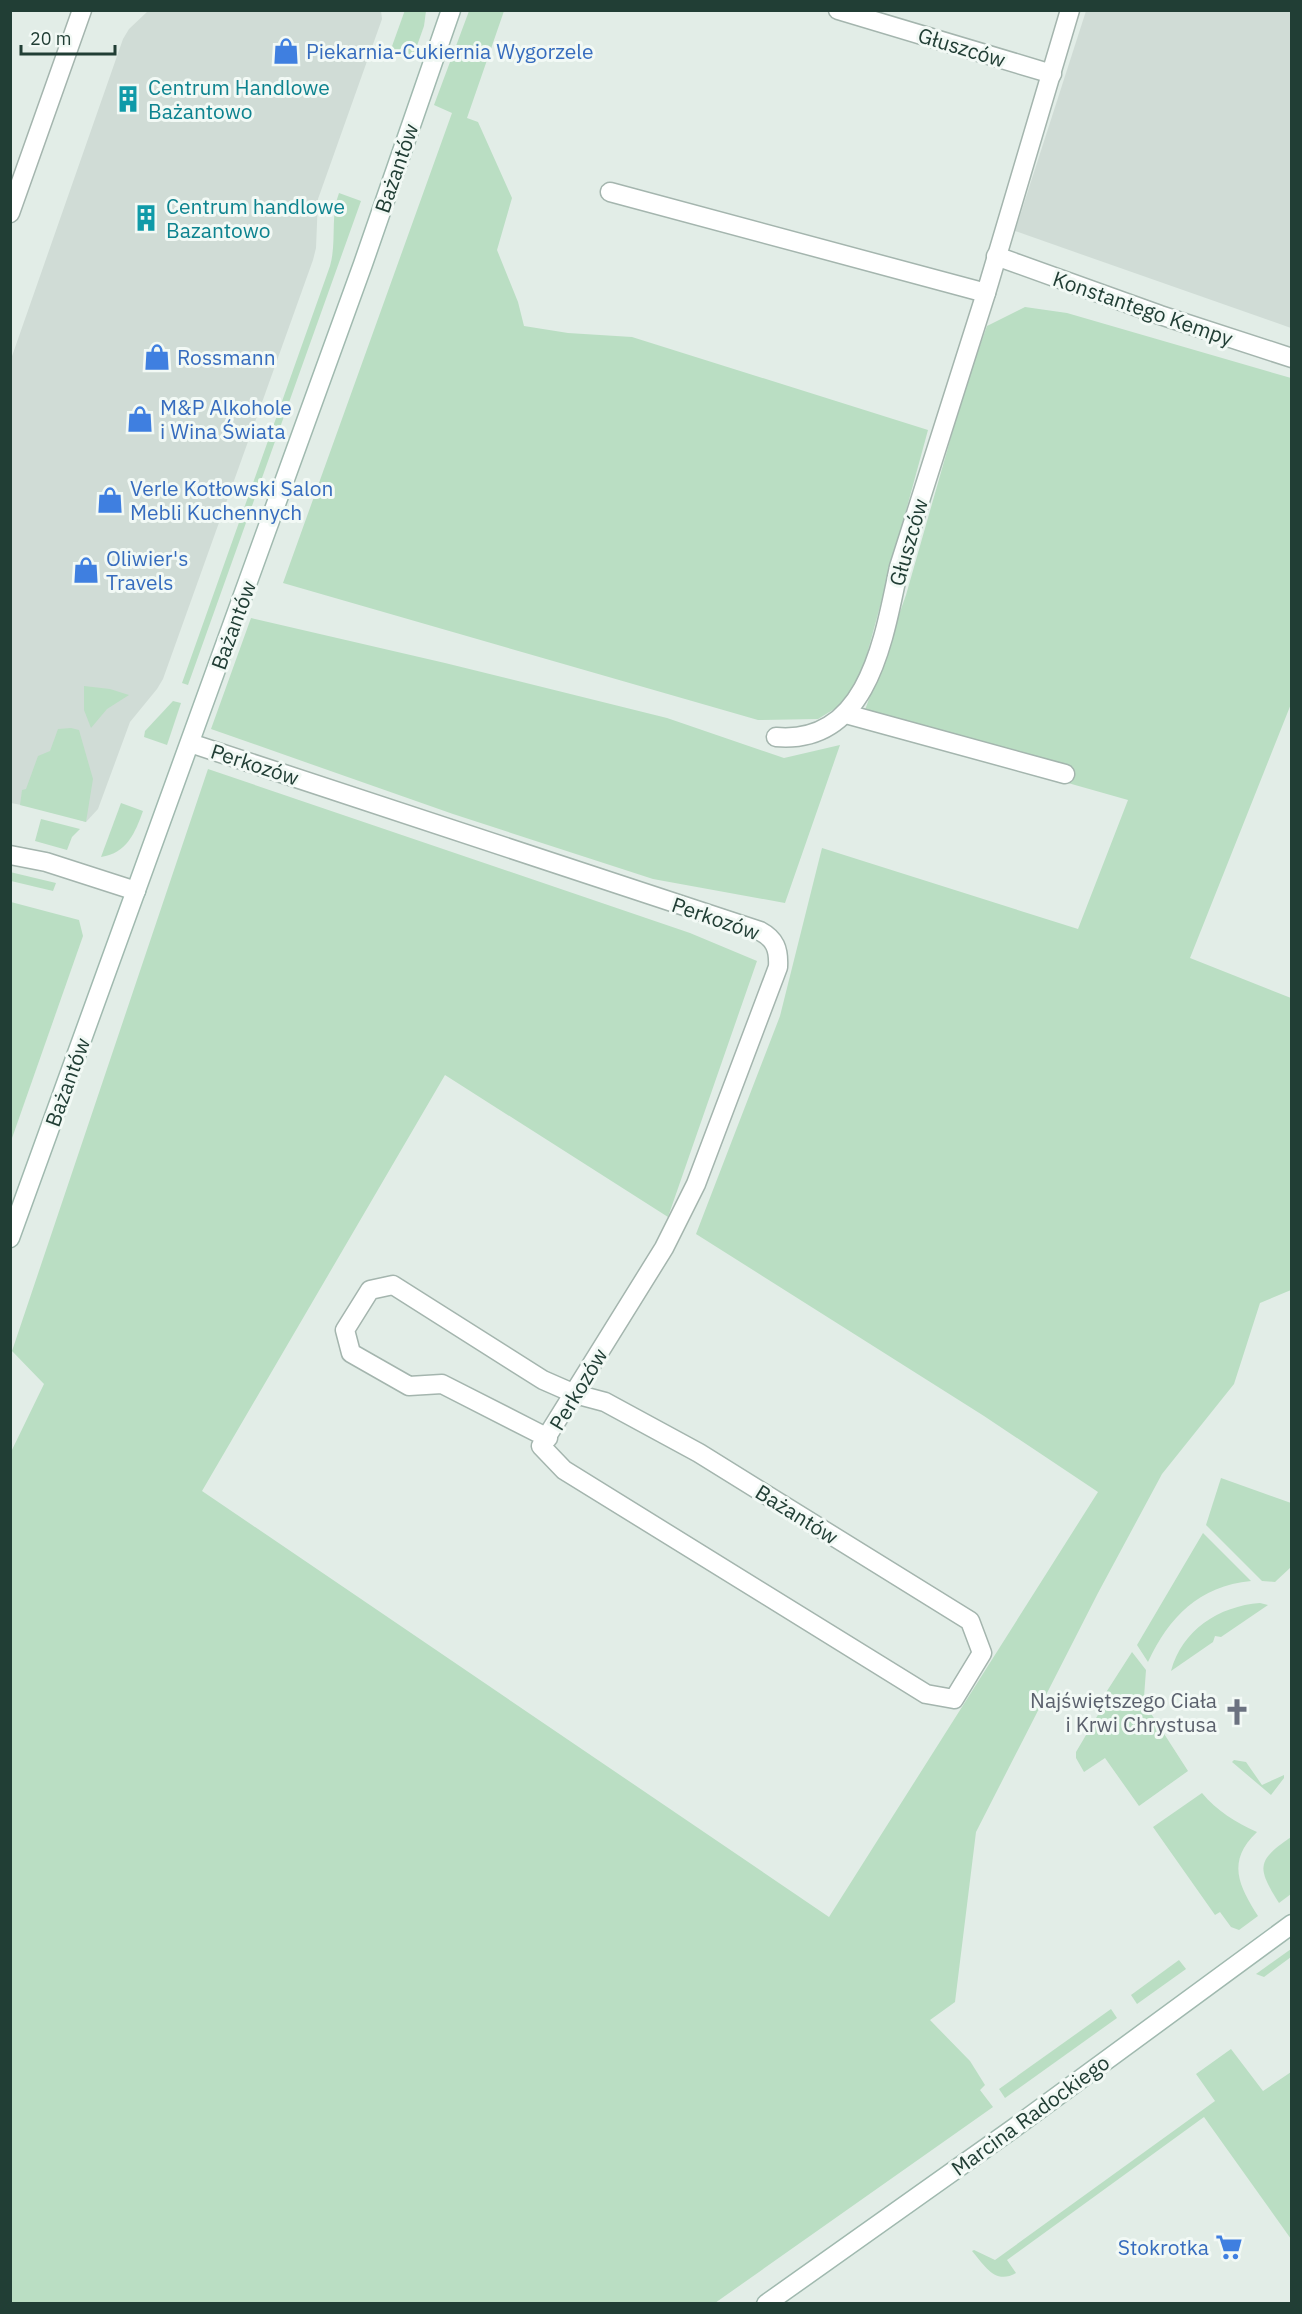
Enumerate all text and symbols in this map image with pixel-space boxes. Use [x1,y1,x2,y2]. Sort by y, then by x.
scale bar [21,18,116,56]
street label: Głuszców [915,20,1009,74]
text: 20 m [30,27,72,50]
shop icon: Piekarnia-Cukiernia Wygorzele [271,36,301,66]
place label: Piekarnia-Cukiernia Wygorzele [306,37,594,65]
place label: Centrum Handlowe Bażantowo [148,73,330,125]
building icon: Centrum Handlowe Bażantowo [113,84,143,114]
street label: Bażantów [368,120,424,216]
place label: Centrum handlowe Bazantowo [166,192,345,244]
building icon: Centrum handlowe Bazantowo [131,203,161,233]
street label: Konstantego Kempy [1049,264,1237,352]
shop icon: Rossmann [142,342,172,372]
place label: Rossmann [177,343,276,371]
place label: M&P Alkohole i Wina Świata [160,393,292,445]
shop icon: M&P Alkohole i Wina Świata [125,404,155,434]
place label: Verle Kotłowski Salon Mebli Kuchennych [130,474,333,526]
shop icon: Verle Kotłowski Salon Mebli Kuchennych [95,485,125,515]
street label: Głuszców [882,495,934,589]
place label: Oliwier's Travels [106,544,188,596]
shop icon: Oliwier's Travels [71,555,101,585]
street label: Bażantów [204,577,262,673]
street label: Perkozów [207,737,303,791]
street label: Perkozów [668,890,764,946]
street label: Bażantów [38,1034,96,1130]
street label: Perkozów [543,1343,613,1435]
street label: Bażantów [750,1478,844,1550]
place label: Najświętszego Ciała i Krwi Chrystusa [1030,1686,1217,1738]
church icon: Najświętszego Ciała i Krwi Chrystusa [1222,1697,1252,1727]
street label: Marcina Radockiego [945,2048,1115,2182]
supermarket icon: Stokrotka [1214,2232,1244,2262]
place label: Stokrotka [1118,2233,1209,2261]

